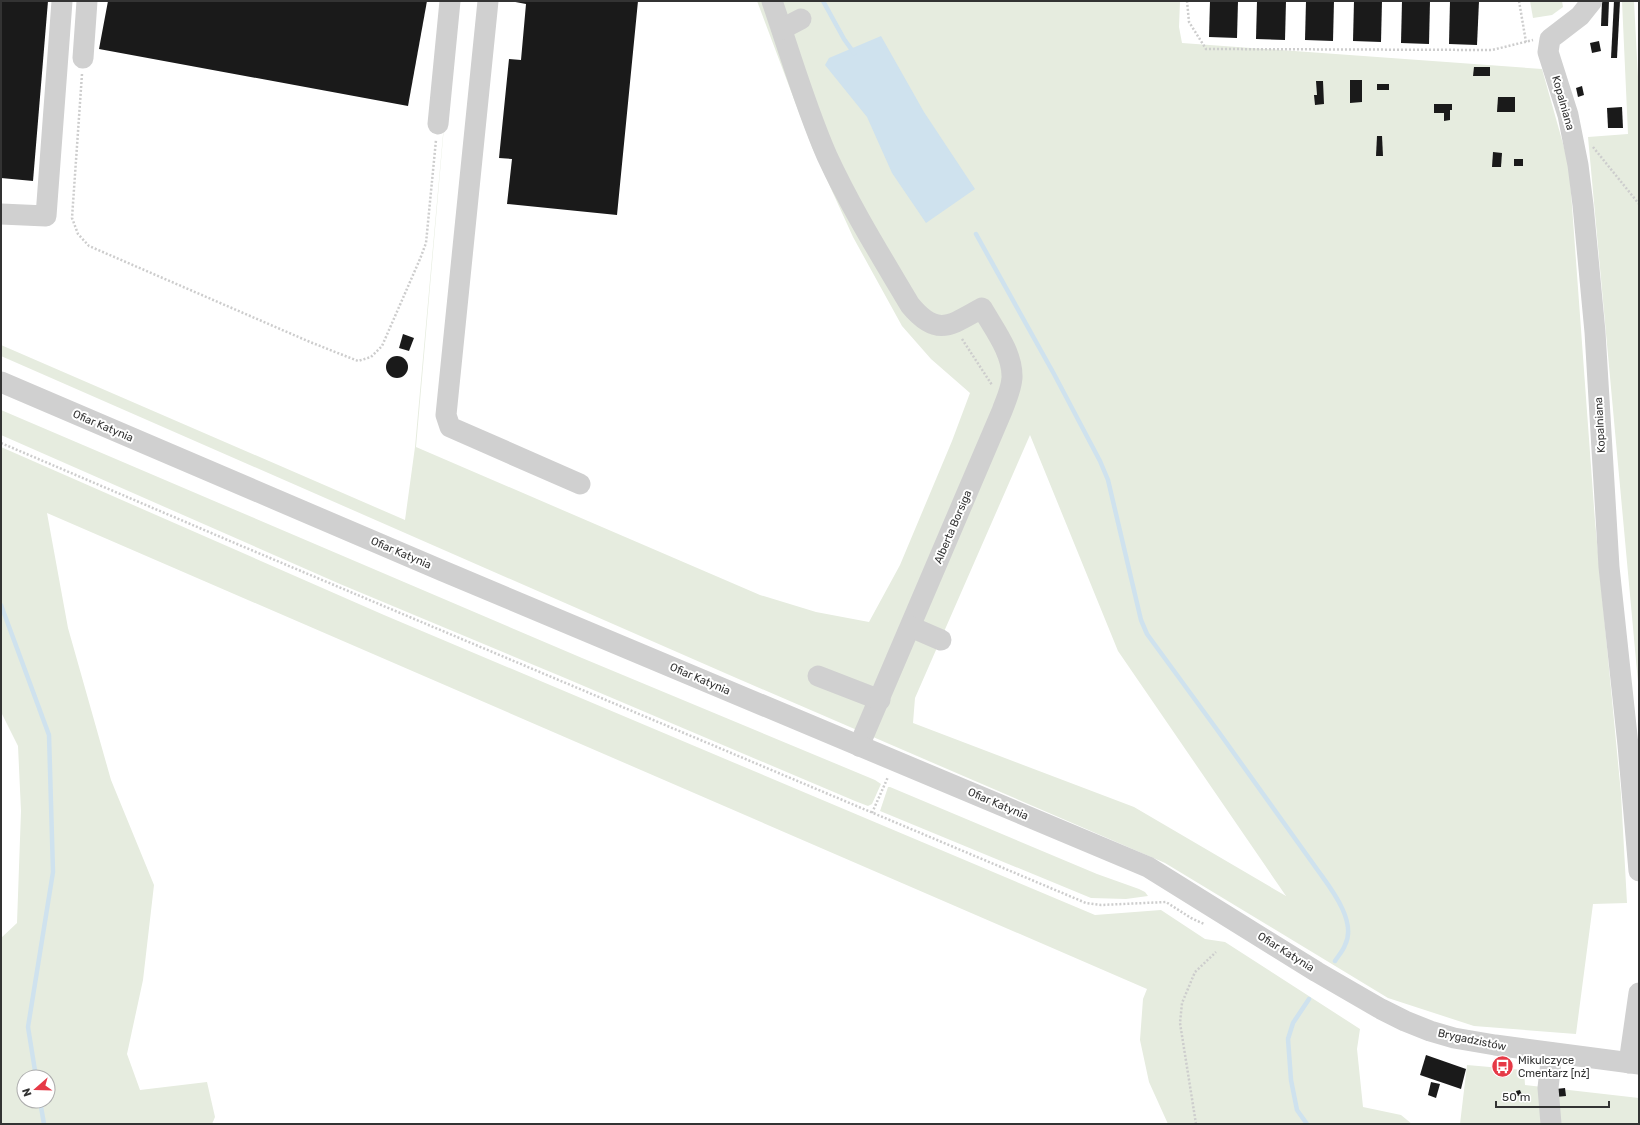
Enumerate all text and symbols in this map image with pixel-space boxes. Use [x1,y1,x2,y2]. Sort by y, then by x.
street label: Kopalniana [1549,74,1577,132]
street label: Kopalniana [1592,397,1608,453]
street label: Ofiar Katynia [71,407,135,445]
street label: Alberta Borsiga [932,488,974,566]
street label: Ofiar Katynia [369,534,433,572]
street label: Ofiar Katynia [668,660,732,698]
street label: Ofiar Katynia [966,785,1030,823]
street label: Ofiar Katynia [1255,929,1317,975]
street label: Brygadzistów [1437,1026,1508,1054]
bus stop icon: Mikulczyce Cmentarz [nż] [1490,1053,1516,1079]
place label: Mikulczyce Cmentarz [nż] [1518,1054,1590,1080]
north arrow [16,1069,56,1109]
scale bar [1496,1083,1609,1109]
text: N [20,1086,35,1098]
text: 50 m [1502,1090,1530,1104]

